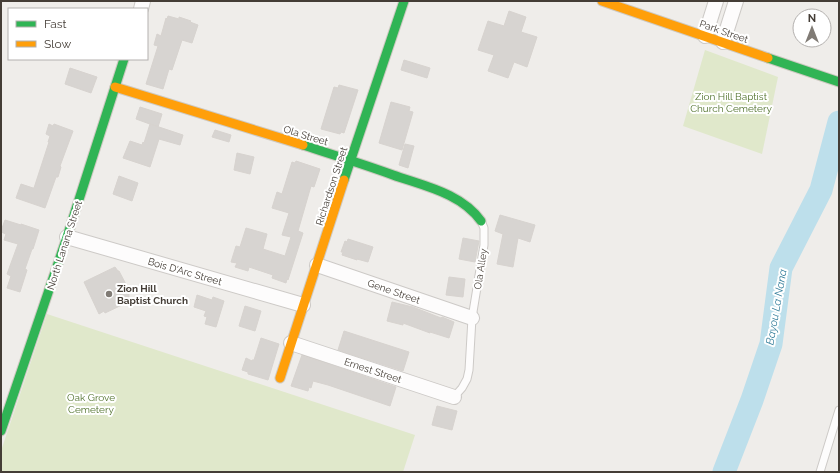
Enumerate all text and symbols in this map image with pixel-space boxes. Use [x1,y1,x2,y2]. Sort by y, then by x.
legend [8,8,148,60]
north arrow [792,8,832,48]
text: N [808,12,816,25]
text: Fast [44,17,67,31]
street label: Park Street [698,18,750,45]
text: Slow [44,37,71,51]
park label: Zion Hill Baptist Church Cemetery [690,91,772,114]
street label: Ola Street [282,123,330,148]
street label: Richardson Street [314,145,350,227]
street label: North Lanana Street [45,199,84,291]
street label: Ola Alley [472,247,489,290]
street label: Bois D'Arc Street [147,256,224,287]
water label: Bayou La Nana [763,268,790,346]
street label: Gene Street [366,277,422,306]
place label: Zion Hill Baptist Church [117,283,188,306]
marker: Zion Hill Baptist Church [104,289,114,299]
street label: Ernest Street [343,356,404,385]
park label: Oak Grove Cemetery [67,392,115,415]

